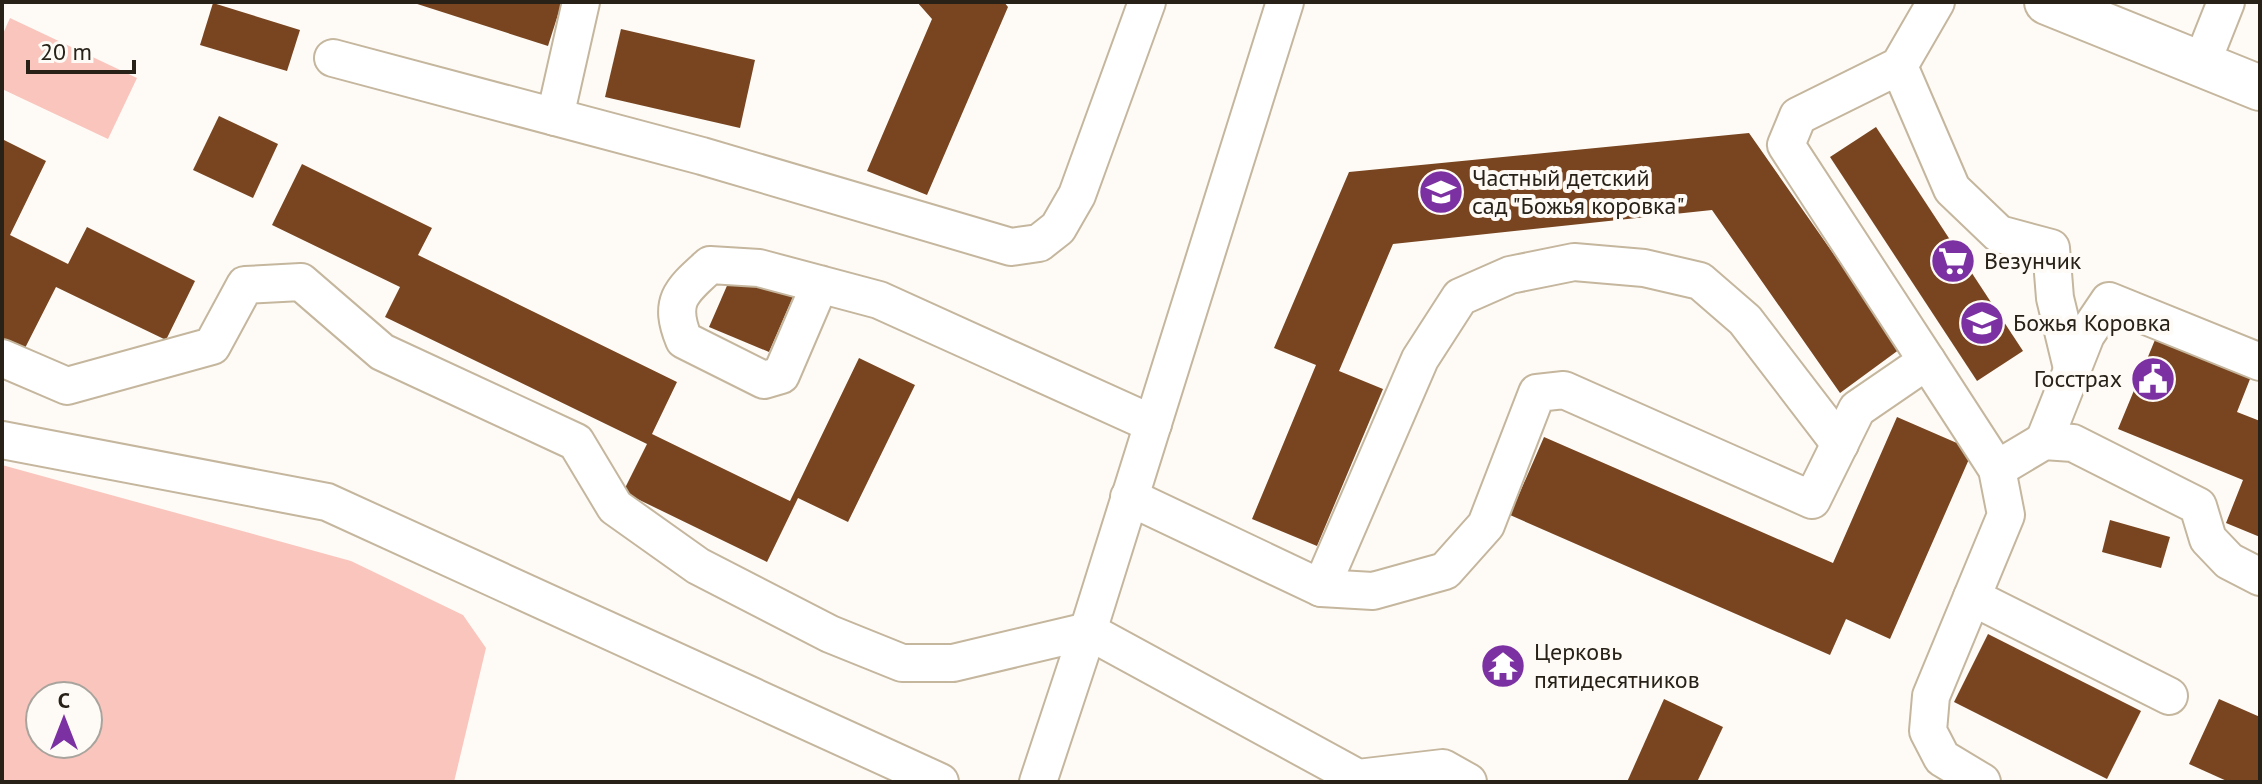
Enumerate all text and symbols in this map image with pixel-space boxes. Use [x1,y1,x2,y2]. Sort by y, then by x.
scale bar [28,24,134,74]
text: 20 m [40,36,92,67]
place label: Частный детский сад "Божья коровка" [1472,162,1685,221]
school or university icon: Частный детский сад "Божья коровка" [1417,168,1465,216]
supermarket icon: Везунчик [1929,237,1977,285]
place label: Везунчик [1984,245,2082,276]
school or university icon: Божья Коровка [1958,299,2006,347]
place label: Божья Коровка [2013,307,2171,338]
public building icon: Госстрах [2129,355,2177,403]
place label: Госстрах [2034,363,2122,394]
place label: Церковь пятидесятников [1534,636,1700,695]
temple icon: Церковь пятидесятников [1479,642,1527,690]
north arrow [24,680,104,760]
text: С [58,686,70,714]

